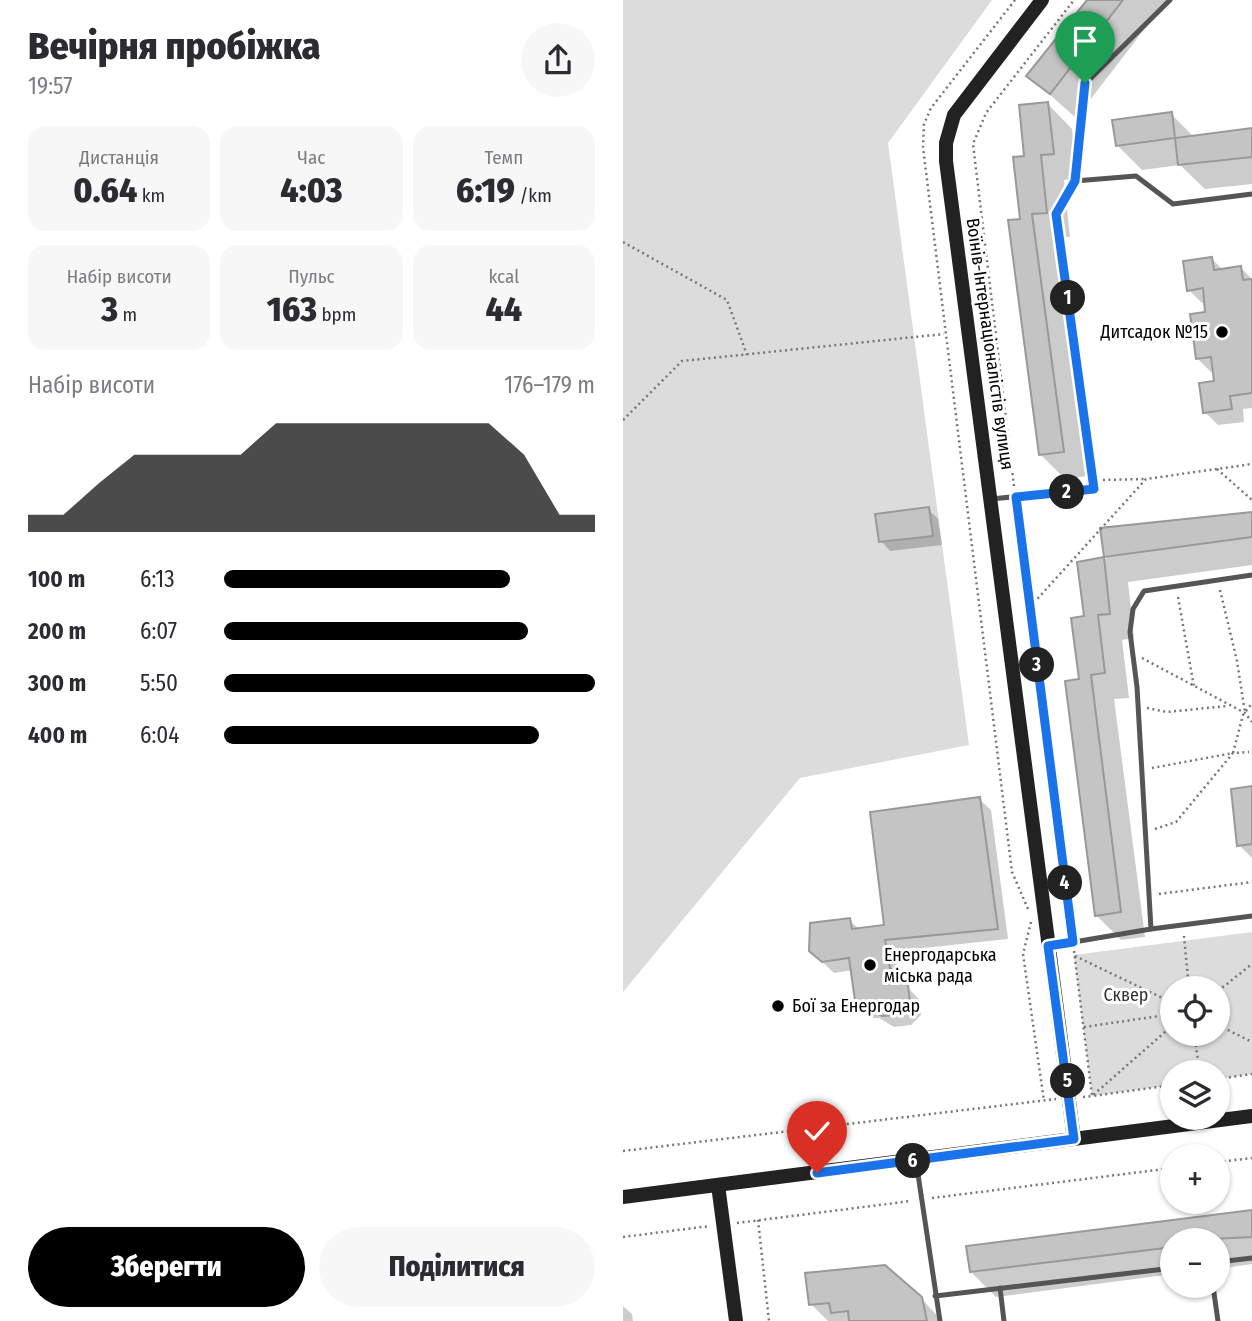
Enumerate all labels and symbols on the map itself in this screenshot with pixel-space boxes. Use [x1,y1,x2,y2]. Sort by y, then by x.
pin [1055,11,1115,83]
street label: Воїнів-Інтернаціоналістів вулиця [961,217,1019,471]
pin: 1 [1051,280,1085,316]
place label: Дитсадок №15 [1100,321,1208,343]
marker: Дитсадок №15 [1214,324,1230,340]
pin: 2 [1049,475,1085,510]
pin: 3 [1019,648,1055,682]
pin: 4 [1047,866,1083,900]
place label: Енергодарська міська рада [884,944,997,987]
marker: Енергодарська міська рада [862,957,878,973]
park label: Сквер [1104,984,1148,1006]
place label: Бої за Енергодар [792,995,920,1017]
marker: Бої за Енергодар [770,998,786,1014]
pin: 5 [1051,1064,1085,1098]
pin [787,1101,847,1173]
pin: 6 [895,1144,931,1178]

